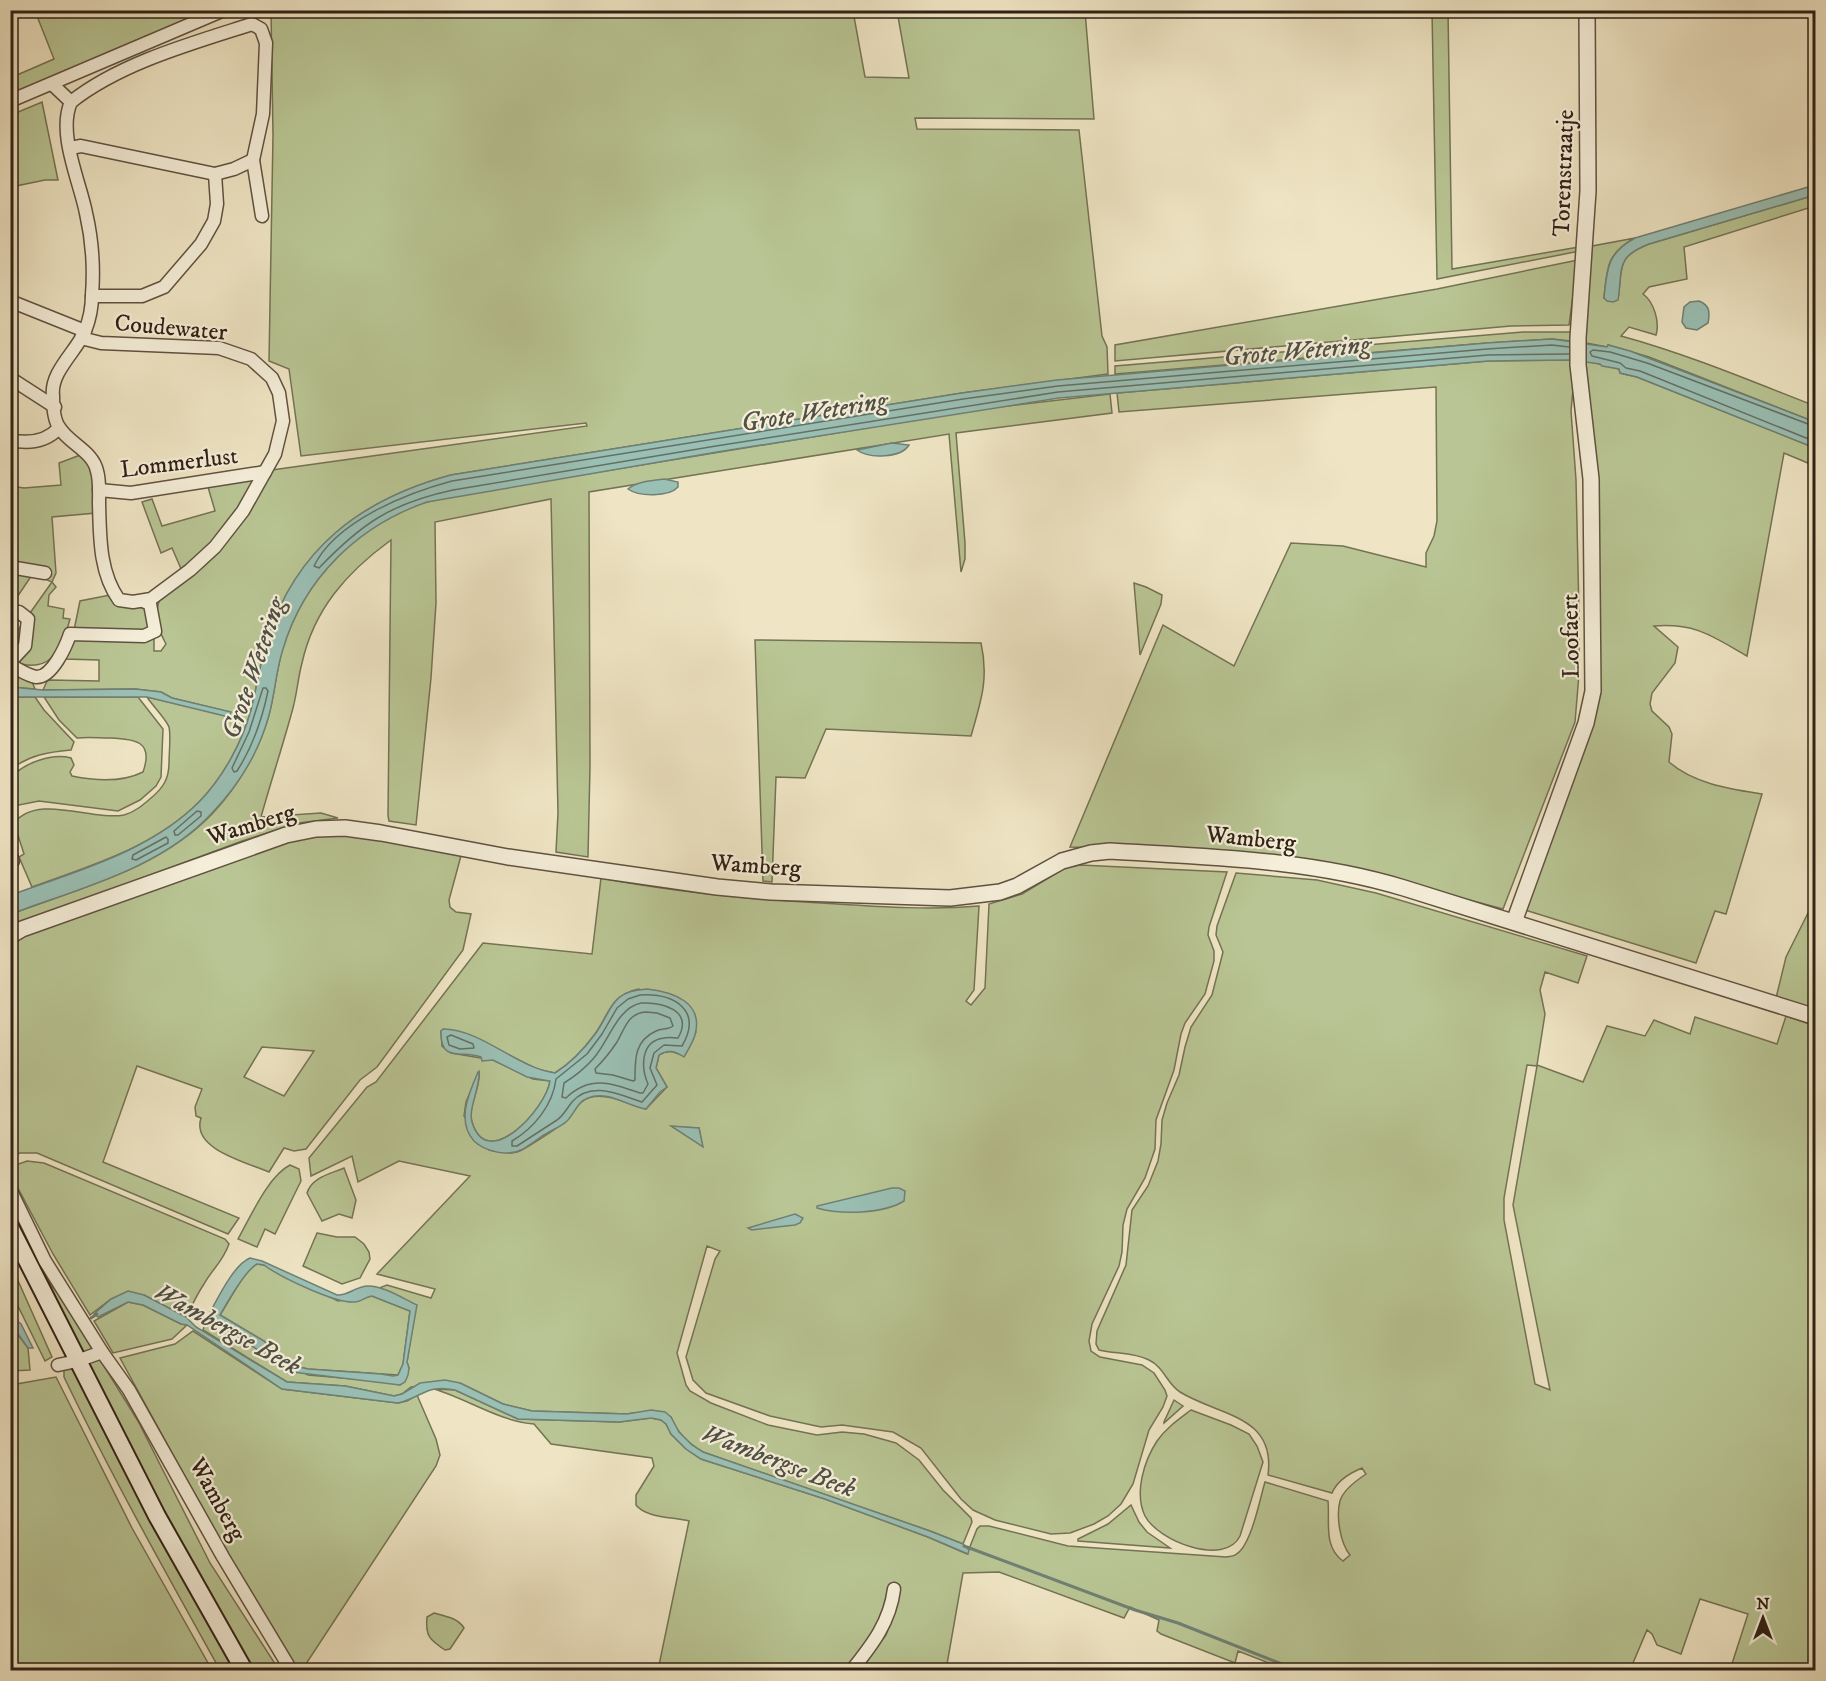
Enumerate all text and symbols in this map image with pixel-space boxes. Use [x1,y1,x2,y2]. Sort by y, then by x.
street label: Torenstraatje [1547,109,1581,237]
street label: Coudewater [113,308,229,348]
water label: Grote Wetering [1222,328,1374,374]
water label: Grote Wetering [739,384,892,440]
street label: Lommerlust [119,441,240,485]
water label: Grote Wetering [215,591,295,744]
street label: Loofaert [1555,593,1587,679]
street label: Wamberg [203,797,299,853]
street label: Wamberg [1203,819,1298,859]
street label: Wamberg [709,848,802,884]
water label: Wambergse Beek [148,1275,306,1383]
water label: Wambergse Beek [697,1417,860,1506]
street label: Wamberg [182,1452,252,1547]
north arrow [1733,1588,1793,1648]
text: N [1756,1594,1770,1614]

